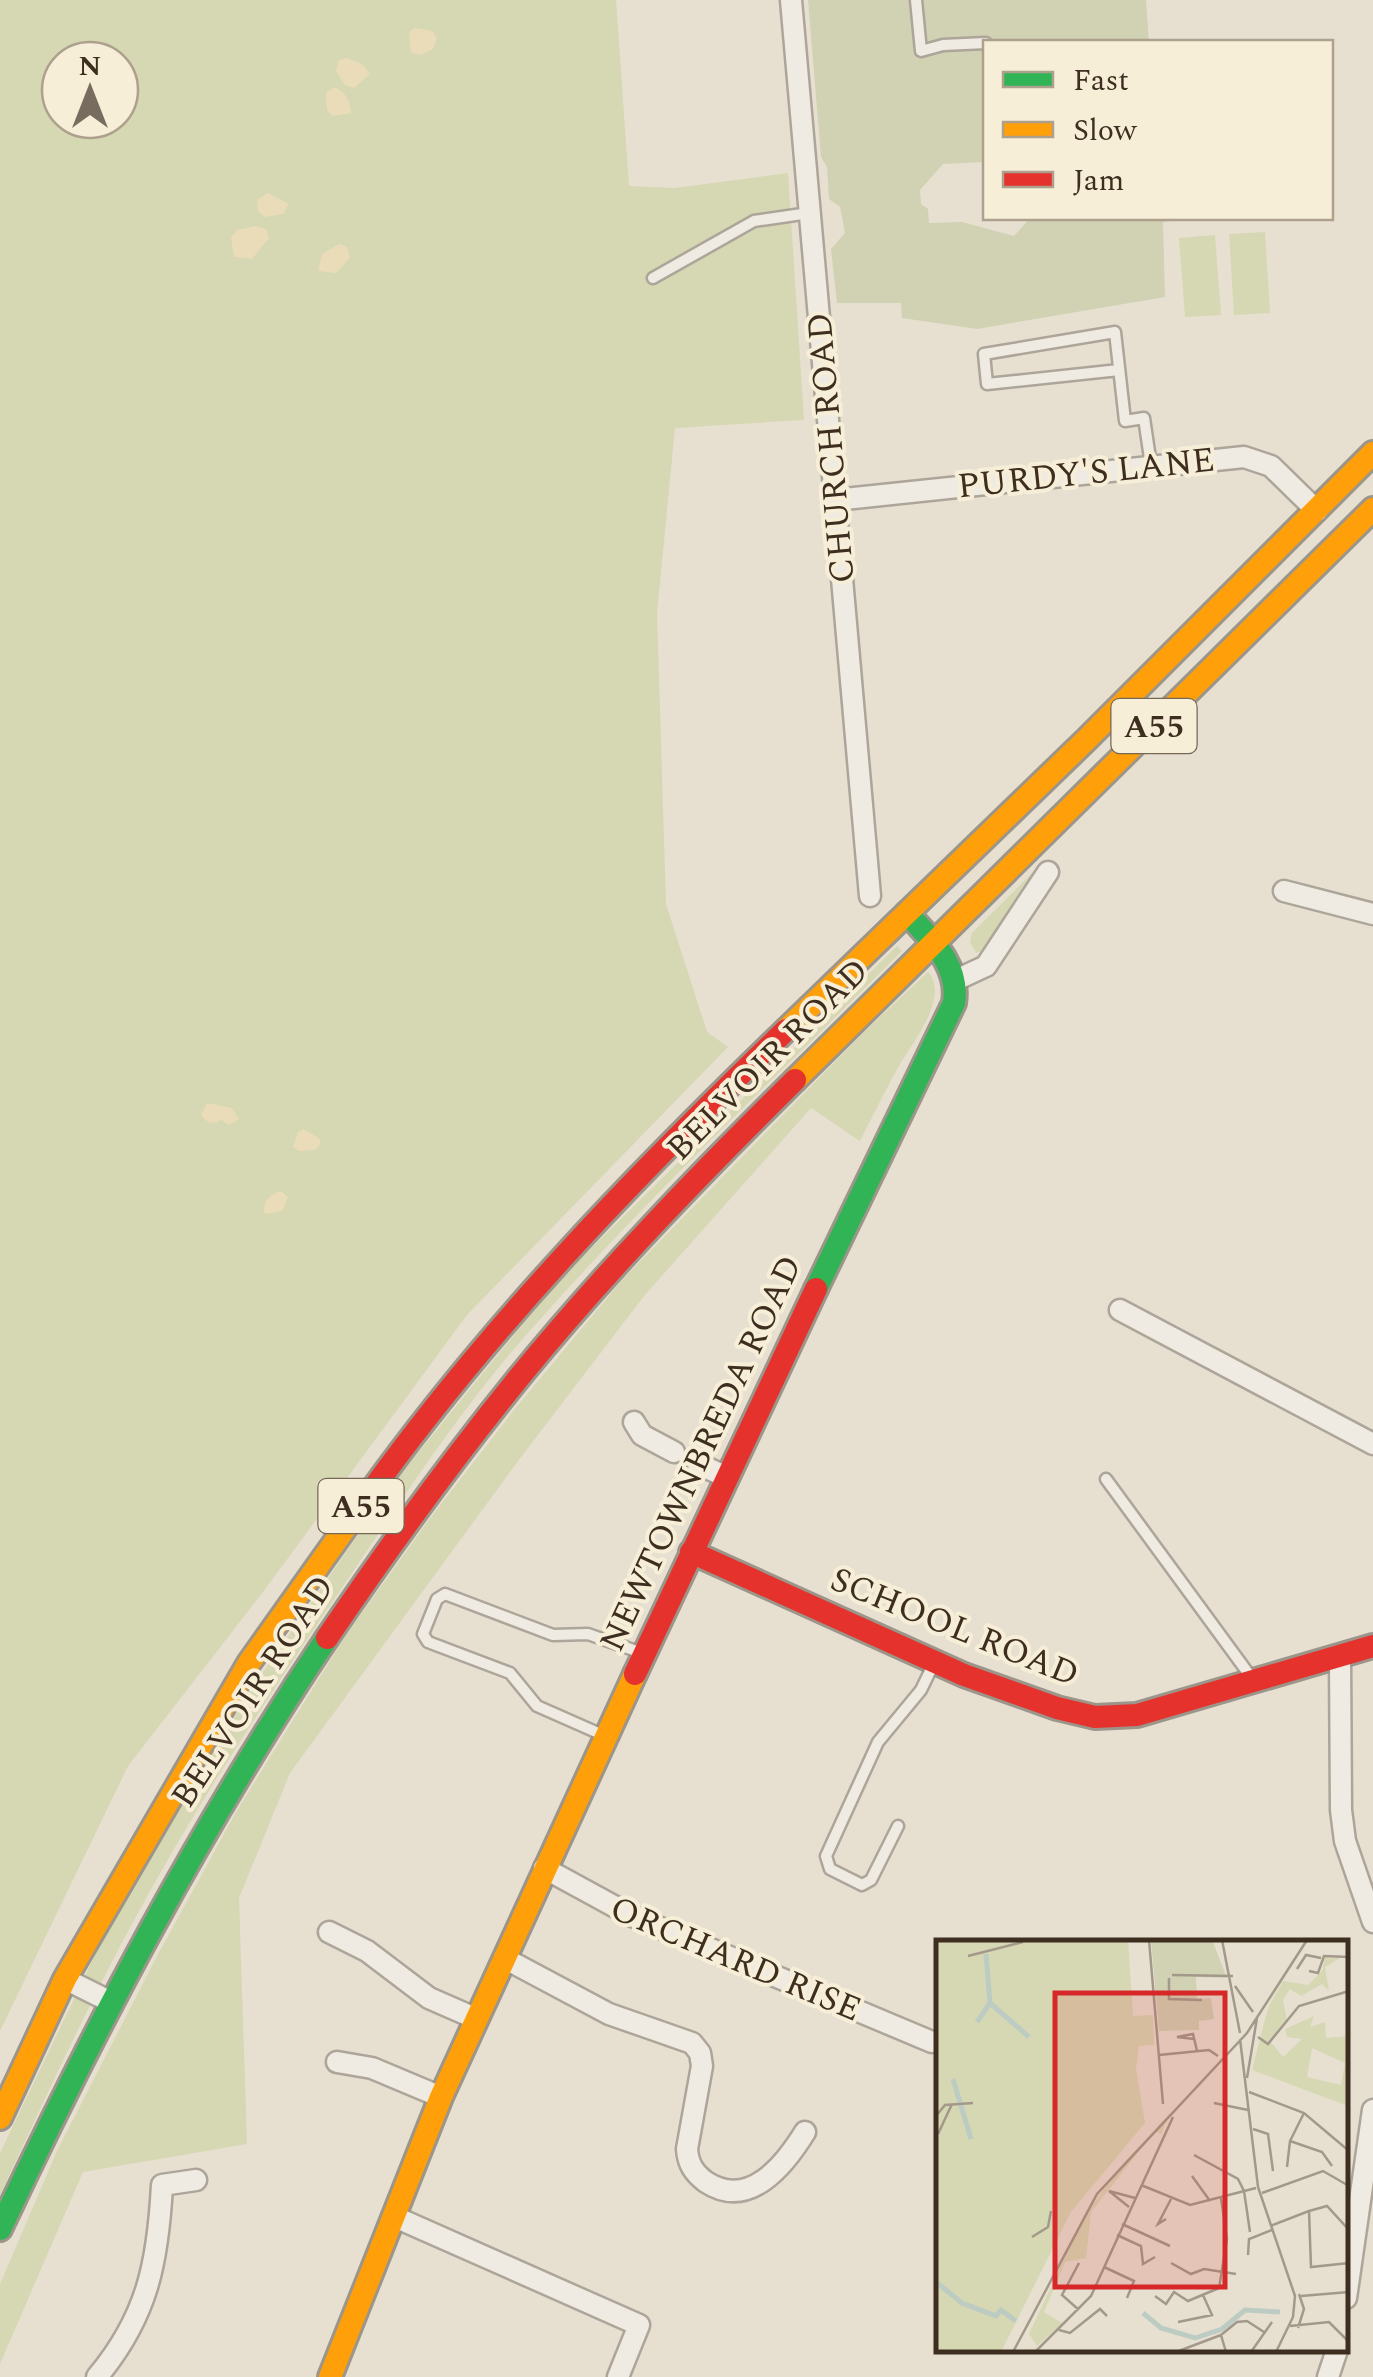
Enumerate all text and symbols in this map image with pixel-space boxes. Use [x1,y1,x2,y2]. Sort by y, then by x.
north arrow [40,40,140,140]
legend [983,40,1333,220]
text: N [79,45,101,88]
text: Fast [1073,58,1129,104]
text: Slow [1073,108,1138,154]
text: Jam [1073,158,1124,204]
street label: CHURCH ROAD [793,310,870,585]
street label: PURDY'S LANE [955,434,1217,513]
road number: A55 [1112,699,1196,753]
street label: BELVOIR ROAD [654,946,882,1174]
street label: NEWTOWNBREDA ROAD [586,1247,817,1660]
road number: A55 [318,1479,404,1533]
street label: SCHOOL ROAD [822,1553,1087,1701]
street label: BELVOIR ROAD [158,1565,349,1819]
street label: ORCHARD RISE [601,1883,869,2036]
inset map [936,1940,1348,2352]

